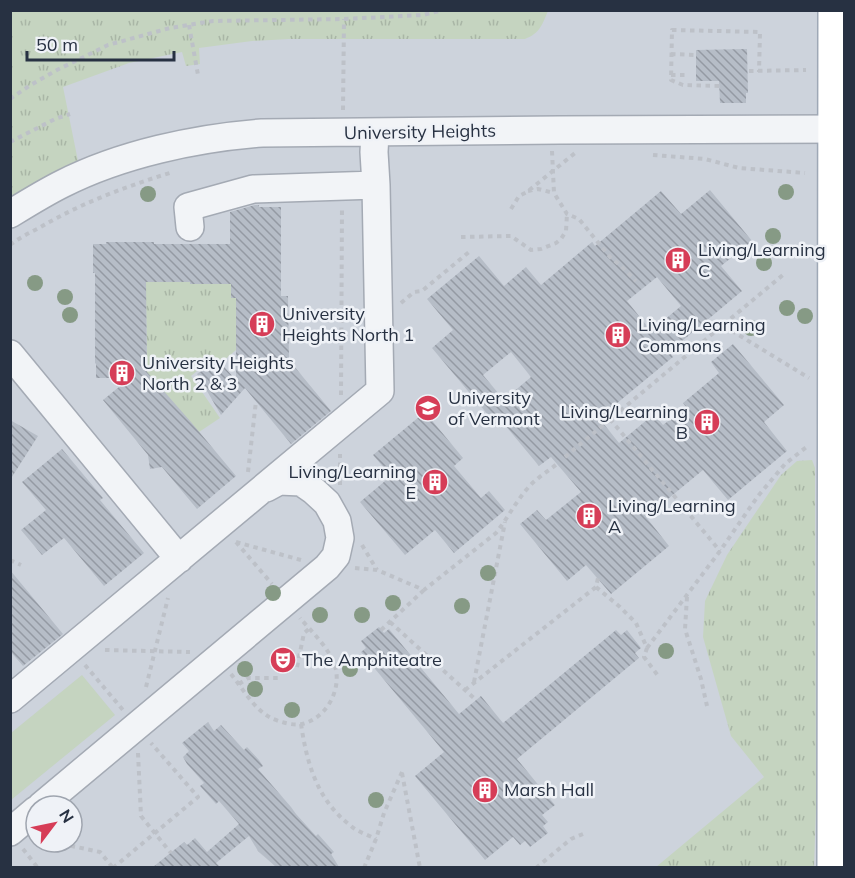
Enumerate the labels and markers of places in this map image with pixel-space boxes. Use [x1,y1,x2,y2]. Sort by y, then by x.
place label: Living/Learning C [698,238,826,282]
building icon: Living/Learning C [663,245,693,275]
place label: University Heights North 1 [282,302,414,346]
building icon: University Heights North 1 [247,309,277,339]
place label: Living/Learning Commons [638,313,766,357]
building icon: Living/Learning Commons [603,320,633,350]
place label: University Heights North 2 & 3 [142,351,294,395]
building icon: University Heights North 2 & 3 [107,358,137,388]
place label: University of Vermont [448,386,540,430]
school or university icon: University of Vermont [413,393,443,423]
place label: Living/Learning B [560,400,688,444]
building icon: Living/Learning B [692,407,722,437]
place label: Living/Learning E [288,460,416,504]
building icon: Living/Learning E [420,467,450,497]
place label: Living/Learning A [608,494,736,538]
building icon: Living/Learning A [574,501,604,531]
theatre icon: The Amphiteatre [268,645,298,675]
place label: The Amphiteatre [302,648,442,671]
building icon: Marsh Hall [470,775,500,805]
place label: Marsh Hall [504,778,594,801]

